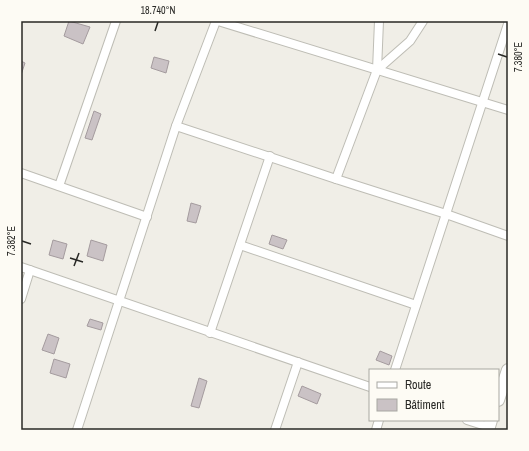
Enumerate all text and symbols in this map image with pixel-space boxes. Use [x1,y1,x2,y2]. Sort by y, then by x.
text: 18.740°N [141,4,176,17]
text: 7.380°E [512,42,525,72]
text: 7.382°E [5,226,18,256]
legend [369,369,499,421]
text: Route [405,377,431,393]
text: Bâtiment [405,397,445,413]

